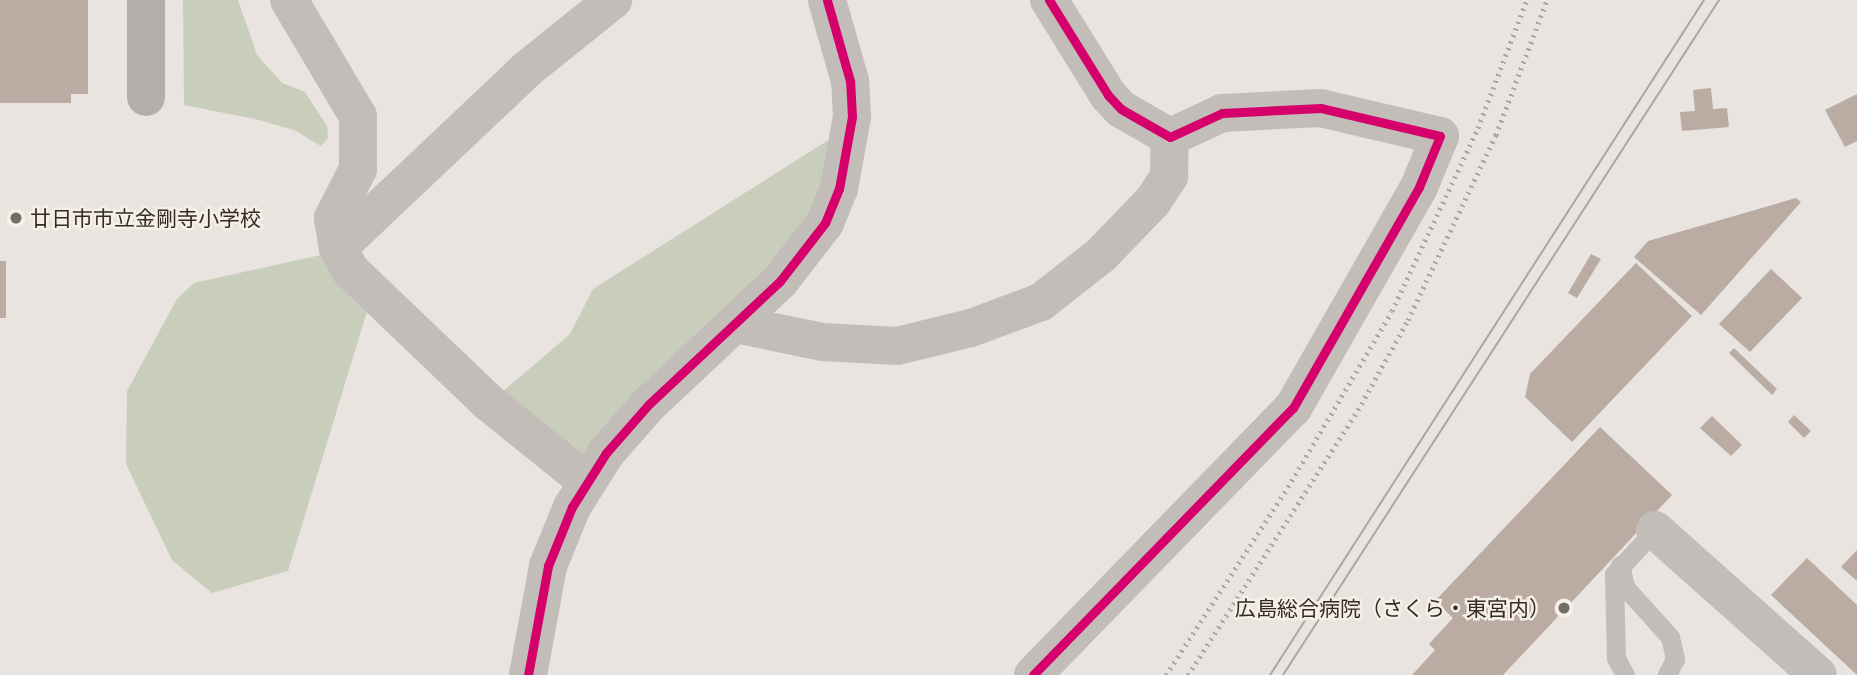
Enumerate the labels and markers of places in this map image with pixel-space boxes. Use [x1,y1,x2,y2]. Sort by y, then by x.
place label: 廿日市市立金剛寺小学校 [30,205,261,231]
marker: 廿日市市立金剛寺小学校 [8,210,24,226]
place label: 広島総合病院（さくら・東宮内） [1235,595,1550,621]
marker: 広島総合病院（さくら・東宮内） [1556,600,1572,616]

